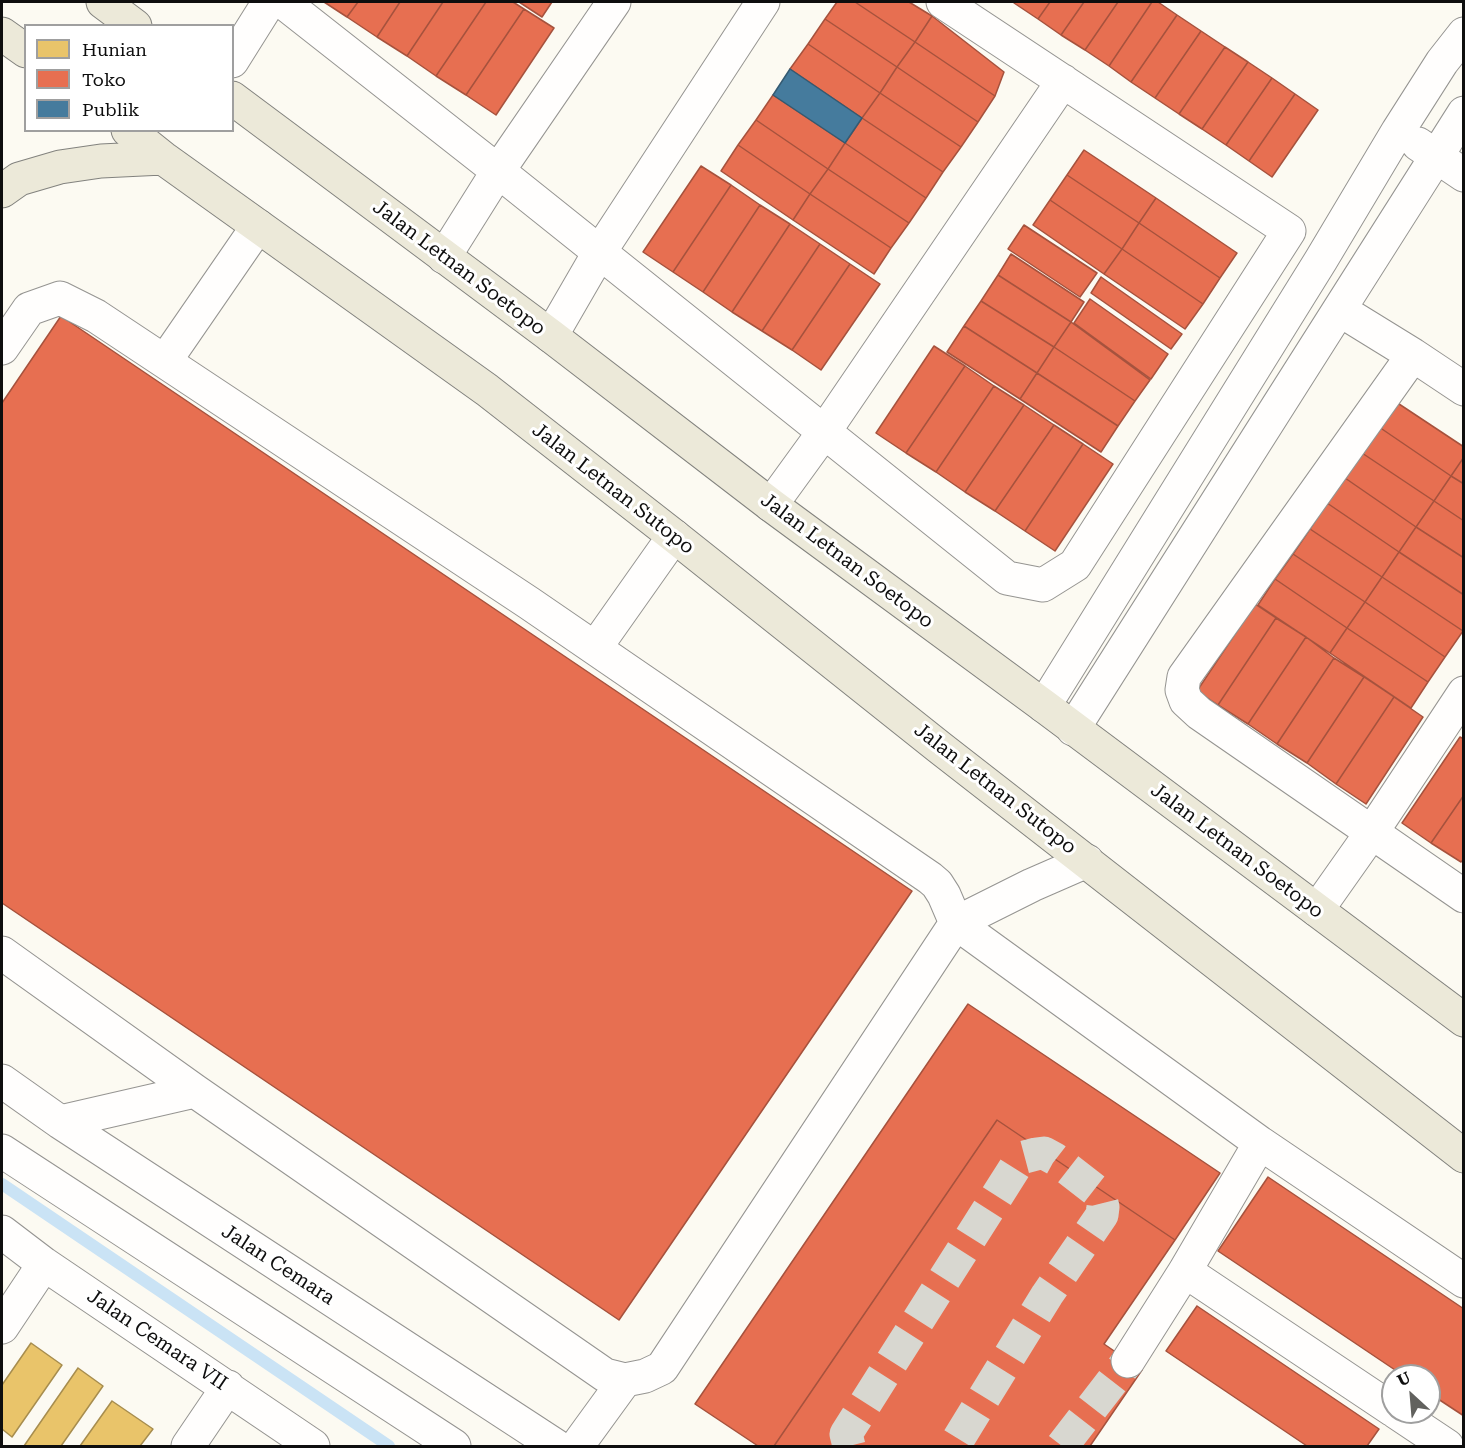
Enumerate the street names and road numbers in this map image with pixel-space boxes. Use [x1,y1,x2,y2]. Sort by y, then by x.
street label: Jalan Letnan Soetopo [368,195,550,341]
street label: Jalan Letnan Sutopo [527,418,699,560]
street label: Jalan Letnan Soetopo [756,488,938,634]
street label: Jalan Letnan Sutopo [909,718,1081,860]
street label: Jalan Letnan Soetopo [1146,778,1328,924]
street label: Jalan Cemara [217,1220,339,1310]
street label: Jalan Cemara VII [82,1284,232,1396]

